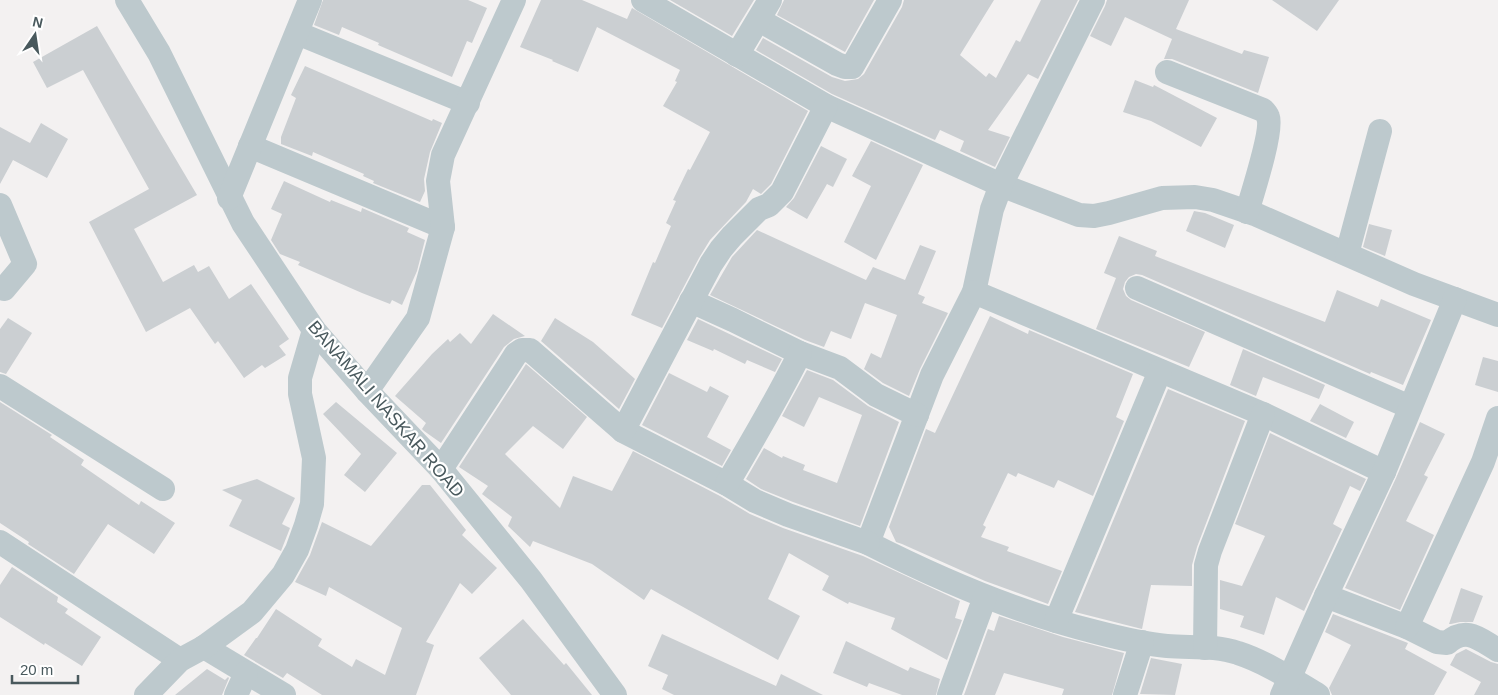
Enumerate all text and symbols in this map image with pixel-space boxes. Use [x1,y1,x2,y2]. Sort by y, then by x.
north arrow [10,10,60,60]
text: N [31,13,45,31]
street label: BANAMALI NASKAR ROAD [304,317,468,501]
scale bar [12,652,79,684]
text: 20 m [20,661,53,678]

